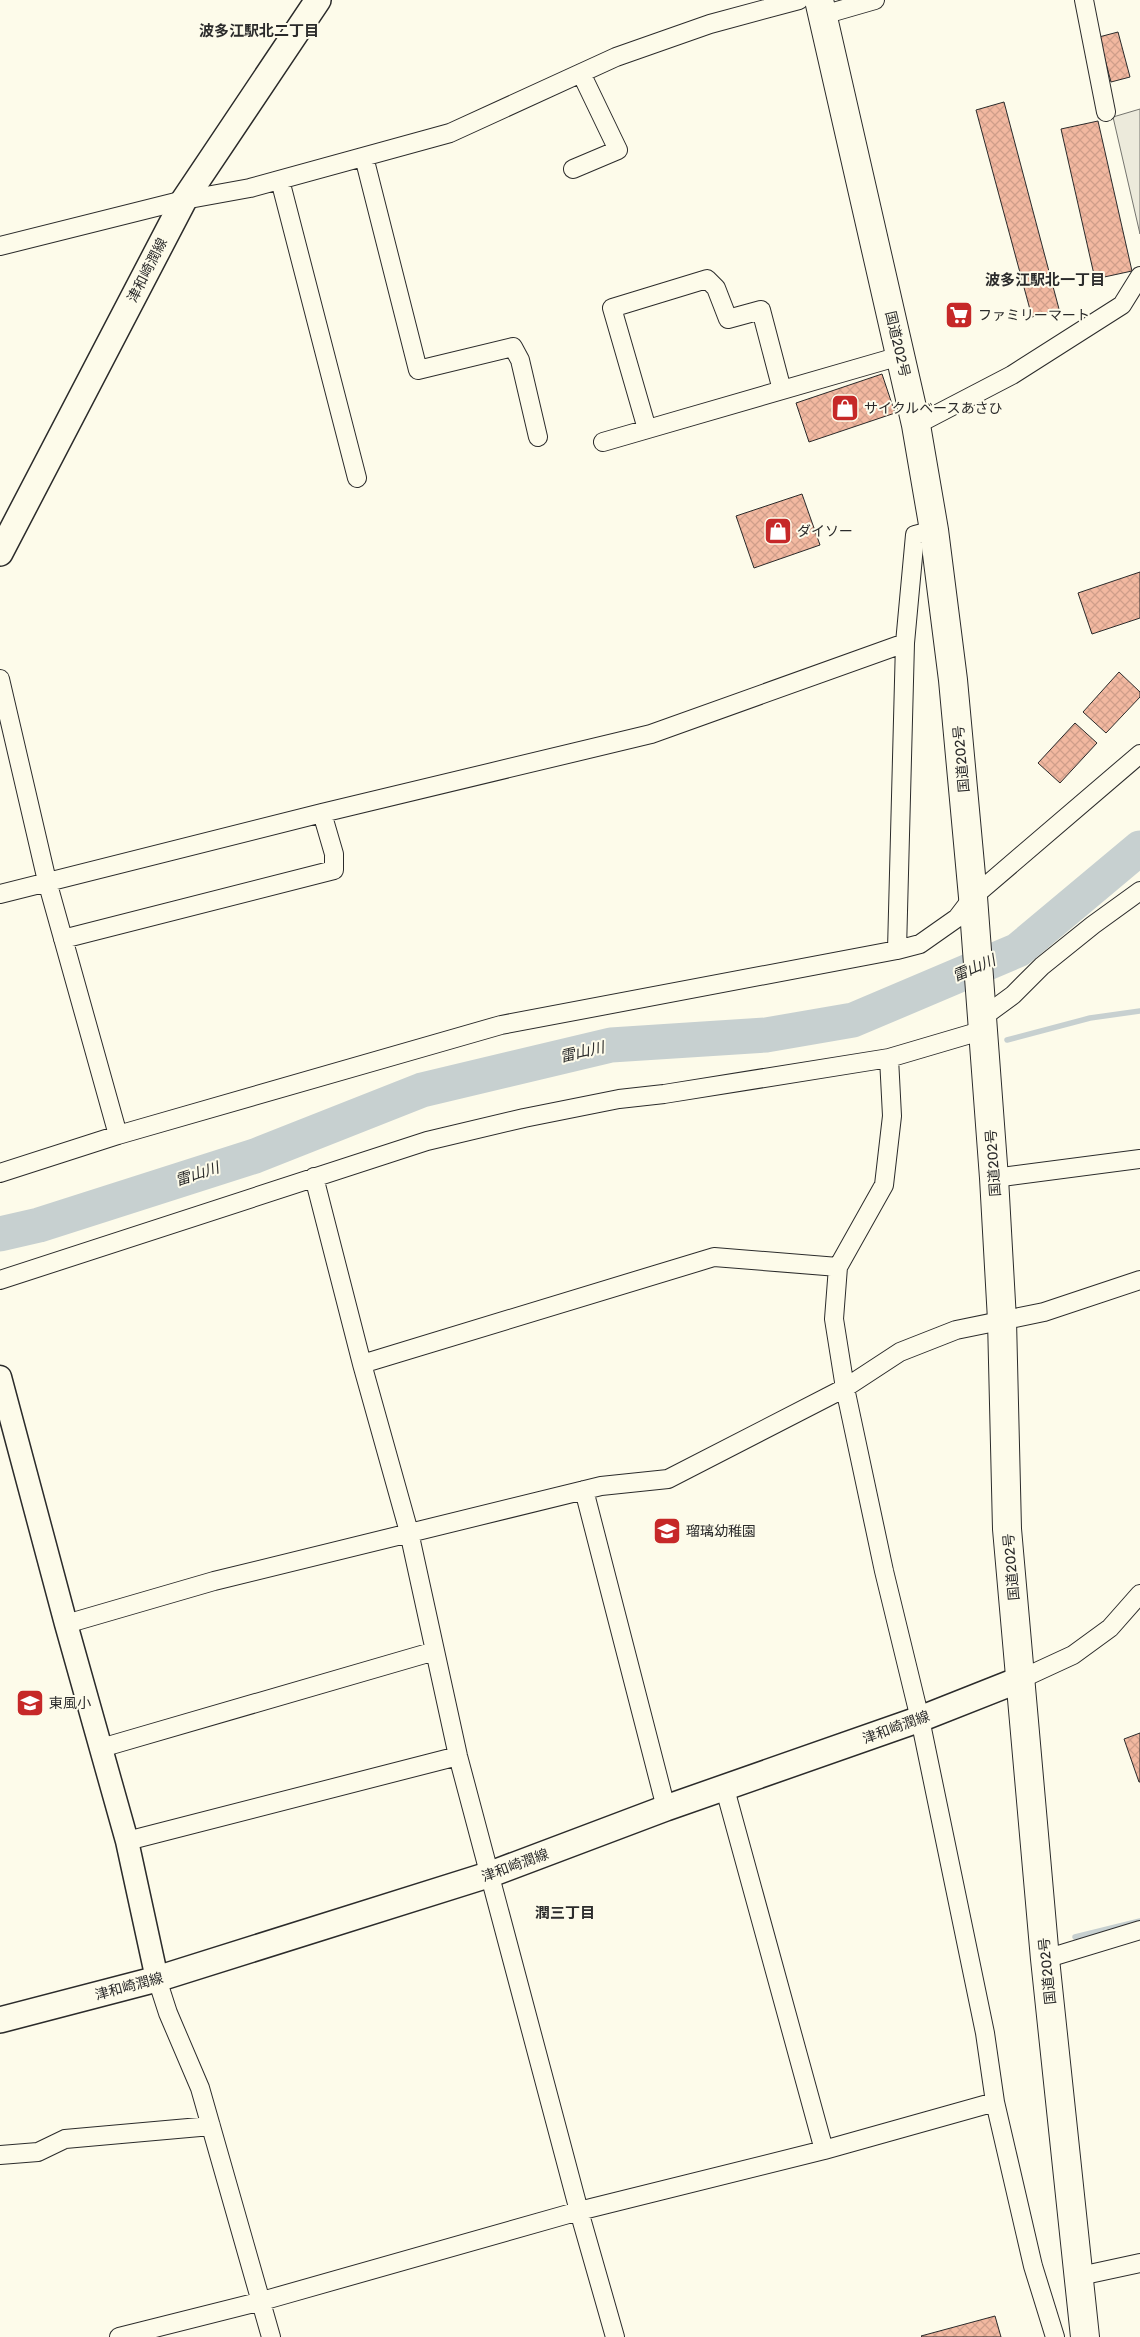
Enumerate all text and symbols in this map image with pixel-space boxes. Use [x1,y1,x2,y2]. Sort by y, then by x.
district label: 波多江駅北二丁目 [199,22,319,40]
street label: 津和崎潤線 [124,235,171,305]
district label: 波多江駅北一丁目 [985,271,1105,289]
supermarket icon: ファミリーマート [944,300,974,330]
place label: ファミリーマート [978,307,1090,324]
street label: 国道202号 [882,309,913,379]
shop icon: サイクルベースあさひ [830,393,860,423]
place label: サイクルベースあさひ [864,400,1003,417]
shop icon: ダイソー [763,516,793,546]
place label: ダイソー [797,523,853,540]
street label: 国道202号 [950,725,973,793]
water label: 雷山川 [950,950,1000,985]
water label: 雷山川 [558,1038,608,1066]
street label: 国道202号 [983,1129,1004,1197]
water label: 雷山川 [173,1158,223,1190]
school or university icon: 瑠璃幼稚園 [652,1516,682,1546]
place label: 瑠璃幼稚園 [686,1523,756,1540]
street label: 国道202号 [1000,1533,1023,1601]
school or university icon: 東風小 [15,1688,45,1718]
place label: 東風小 [49,1695,91,1712]
street label: 津和崎潤線 [860,1708,932,1747]
street label: 津和崎潤線 [479,1846,551,1885]
district label: 潤三丁目 [535,1904,595,1922]
street label: 国道202号 [1036,1937,1059,2005]
street label: 津和崎潤線 [93,1969,165,2004]

